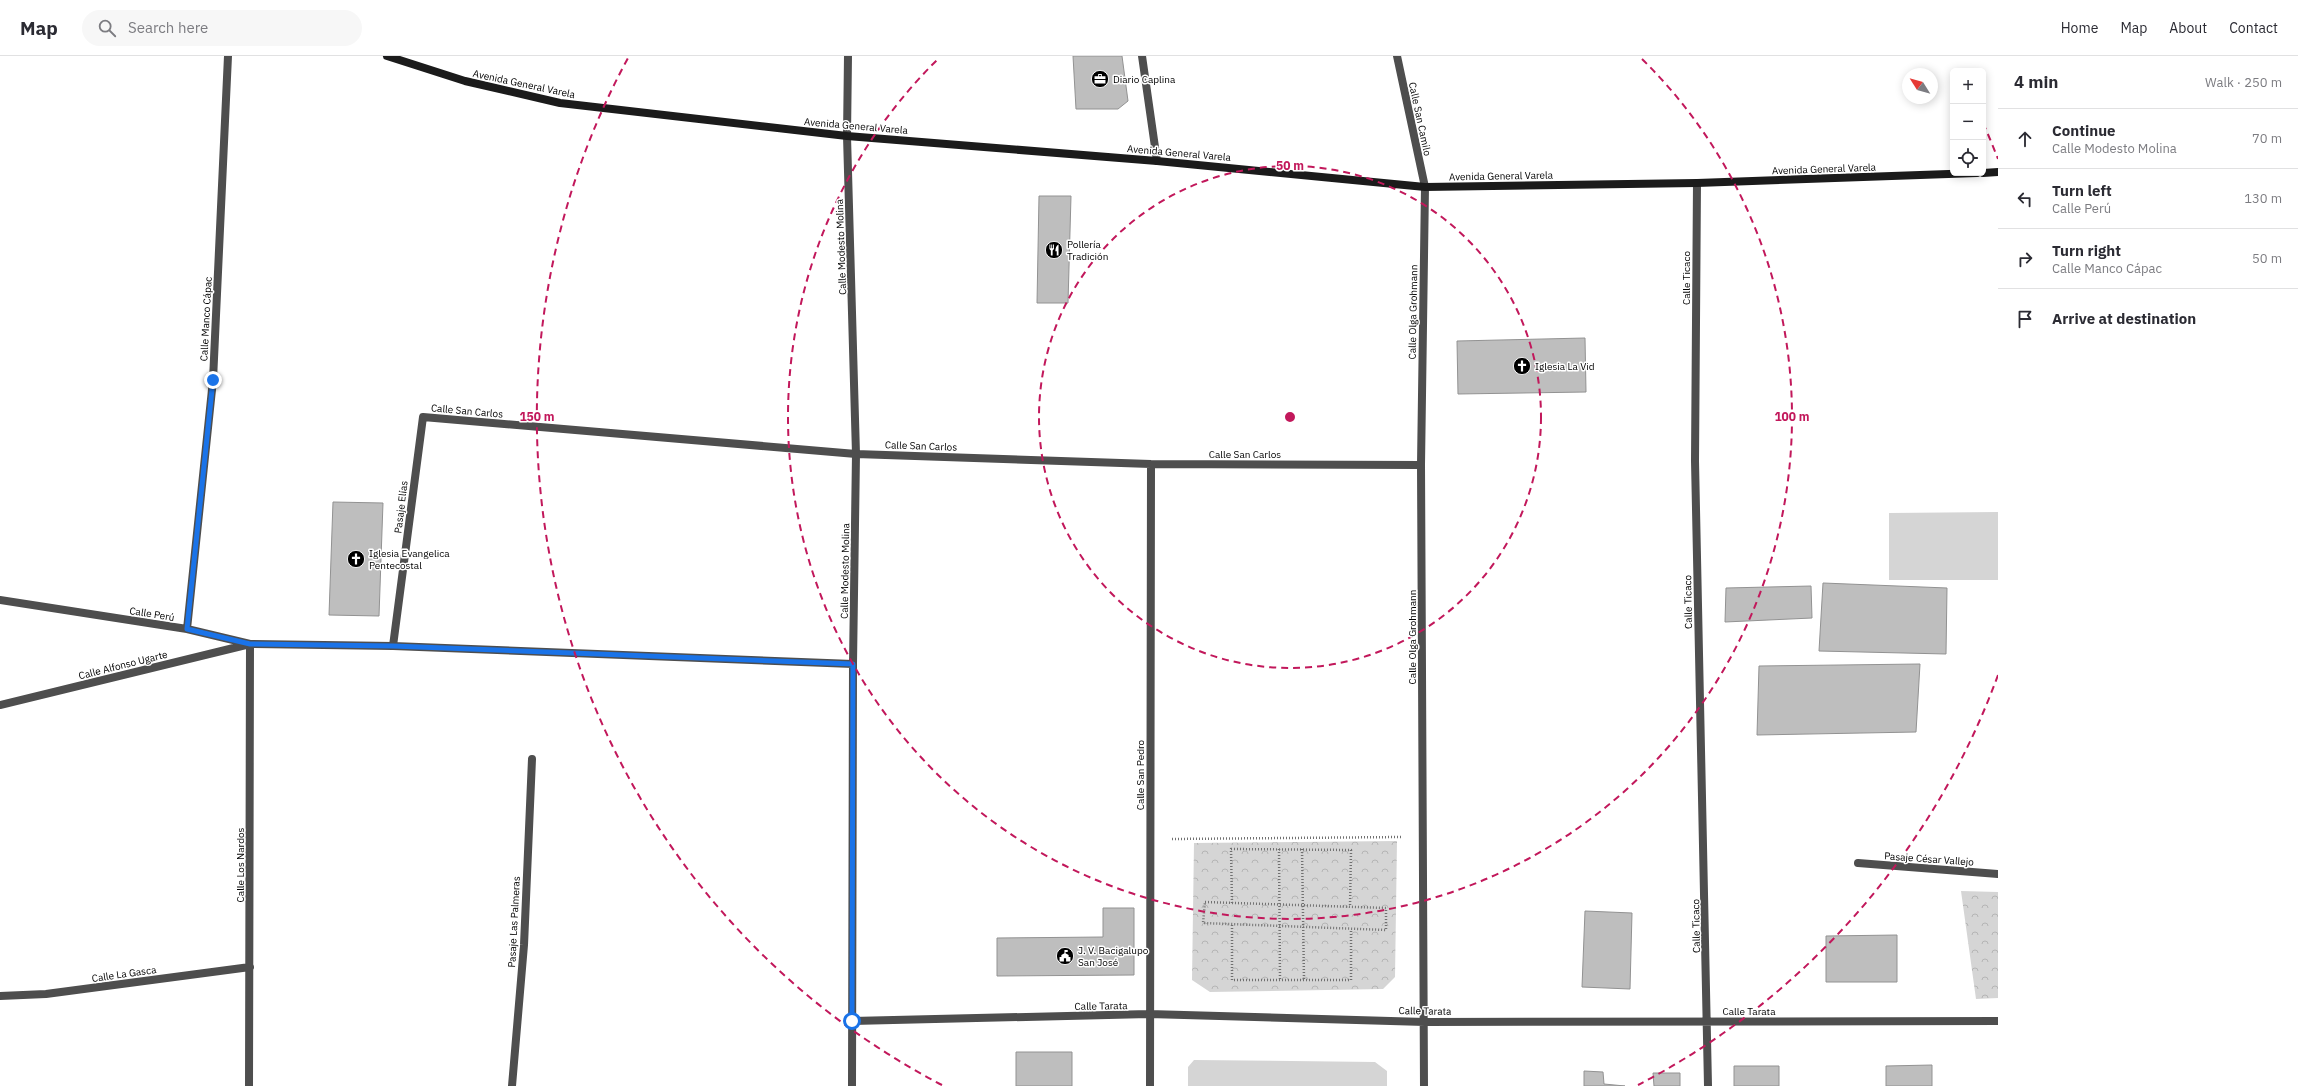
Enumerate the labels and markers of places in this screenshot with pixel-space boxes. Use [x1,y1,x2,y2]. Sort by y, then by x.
office icon: Diario Caplina [1090,69,1110,89]
place label: Diario Caplina [1113,73,1176,86]
place label: Pollería Tradición [1067,238,1108,263]
restaurant icon: Pollería Tradición [1044,240,1064,260]
church icon: Iglesia La Vid [1512,356,1532,376]
place label: Iglesia La Vid [1535,360,1595,373]
centre of rings [1283,410,1297,424]
place label: Iglesia Evangelica Pentecostal [369,547,450,572]
church icon: Iglesia Evangelica Pentecostal [346,549,366,569]
place label: J. V. Bacigalupo San José [1078,944,1149,969]
public building icon: J. V. Bacigalupo San José [1055,946,1075,966]

